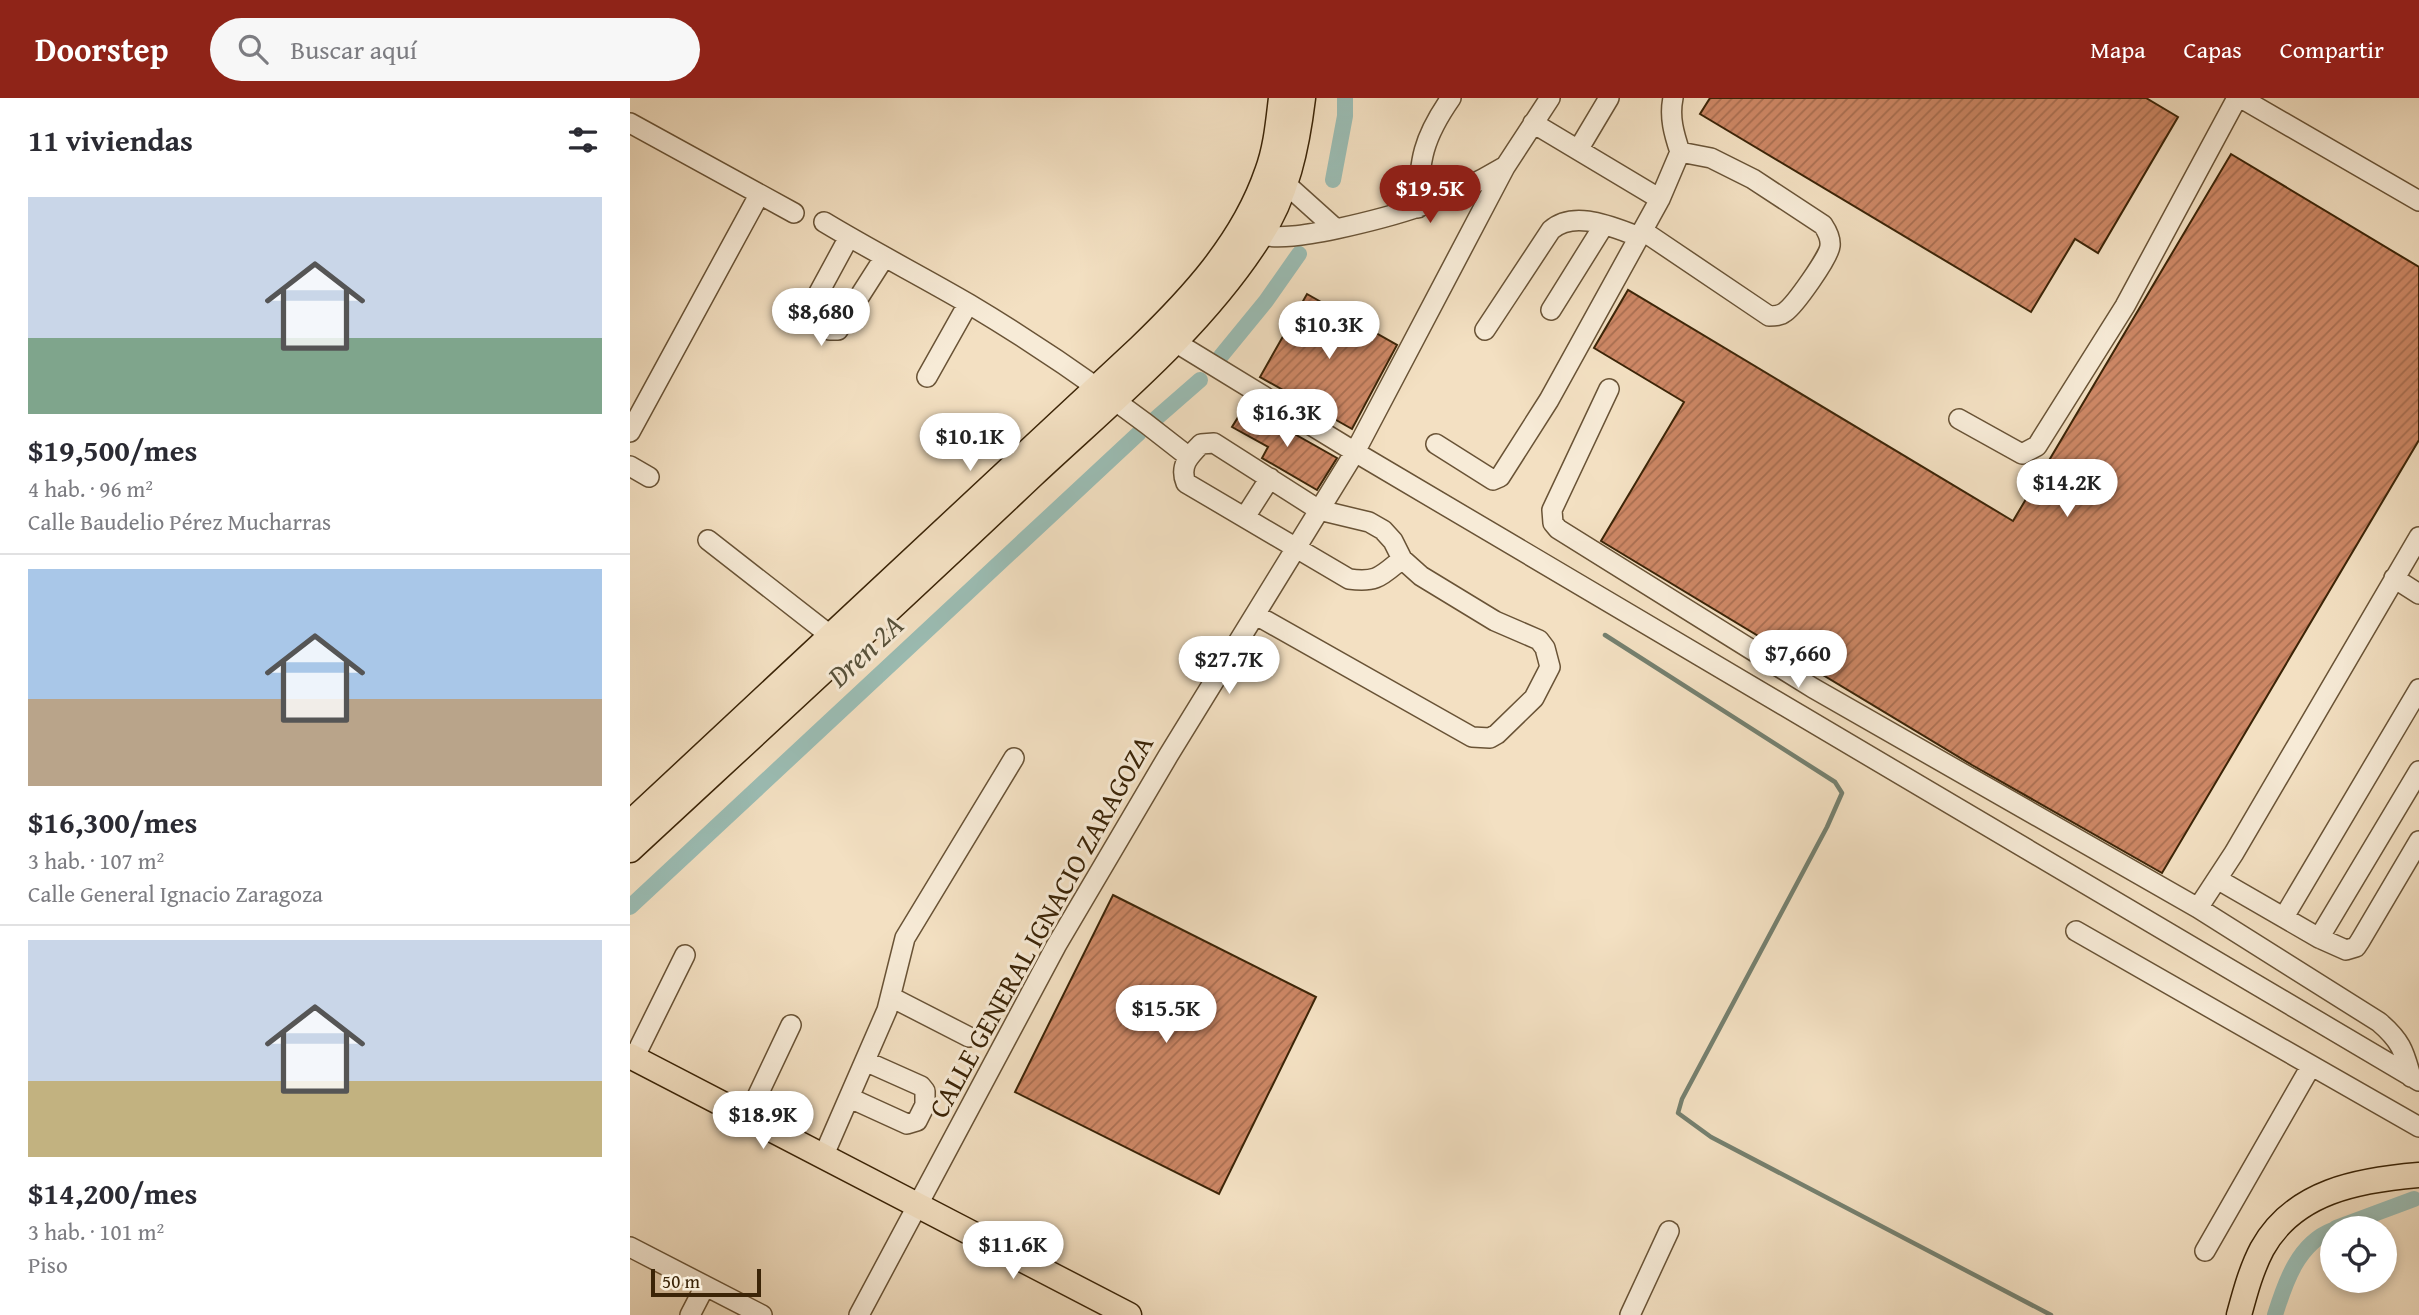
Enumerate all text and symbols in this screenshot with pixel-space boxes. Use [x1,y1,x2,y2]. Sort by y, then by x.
search box [210,18,700,81]
text: Doorstep [35,25,168,73]
icon: search [234,30,272,68]
text: Buscar aquí [290,30,417,69]
text: Mapa [2090,32,2146,67]
text: Capas [2184,32,2242,67]
text: Compartir [2280,32,2384,67]
text: 11 viviendas [28,118,193,162]
icon: filters [564,121,602,159]
pin: $19.5K [1373,166,1487,225]
text: $19.5K [1396,171,1464,204]
icon: home [252,243,378,369]
pin: $8,680 [764,288,878,348]
text: $8,680 [788,294,854,327]
pin: $10.3K [1272,302,1386,361]
text: $10.3K [1295,307,1363,340]
pin: $16.3K [1230,390,1344,449]
text: $16.3K [1253,395,1321,428]
pin: $10.1K [913,414,1027,473]
text: $10.1K [936,419,1004,452]
text: $19,500/mes [28,428,197,472]
pin: $14.2K [2010,460,2124,519]
text: $14.2K [2033,465,2101,498]
text: 4 hab. · 96 m² [28,472,153,505]
text: Calle Baudelio Pérez Mucharras [28,505,331,538]
water label: Dren 2A [816,603,913,698]
icon: home [252,615,378,741]
pin: $7,660 [1741,630,1855,690]
pin: $27.7K [1172,636,1286,696]
text: $7,660 [1765,636,1831,669]
text: $27.7K [1195,642,1263,675]
street label: CALLE GENERAL IGNACIO ZARAGOZA [917,727,1163,1125]
text: $16,300/mes [28,800,197,844]
text: 3 hab. · 107 m² [28,844,164,877]
text: Calle General Ignacio Zaragoza [28,877,323,910]
icon: home [252,986,378,1112]
pin: $15.5K [1109,986,1223,1045]
text: $15.5K [1132,991,1200,1024]
pin: $18.9K [706,1091,820,1151]
text: $18.9K [729,1097,797,1130]
text: $14,200/mes [28,1171,197,1215]
text: 3 hab. · 101 m² [28,1215,164,1248]
map controls [2320,1216,2397,1293]
button: locate [2320,1216,2397,1293]
pin: $11.6K [956,1222,1070,1281]
text: $11.6K [979,1227,1047,1260]
text: Piso [28,1248,68,1281]
scale bar [651,1266,761,1298]
text: 50 m [662,1267,700,1295]

